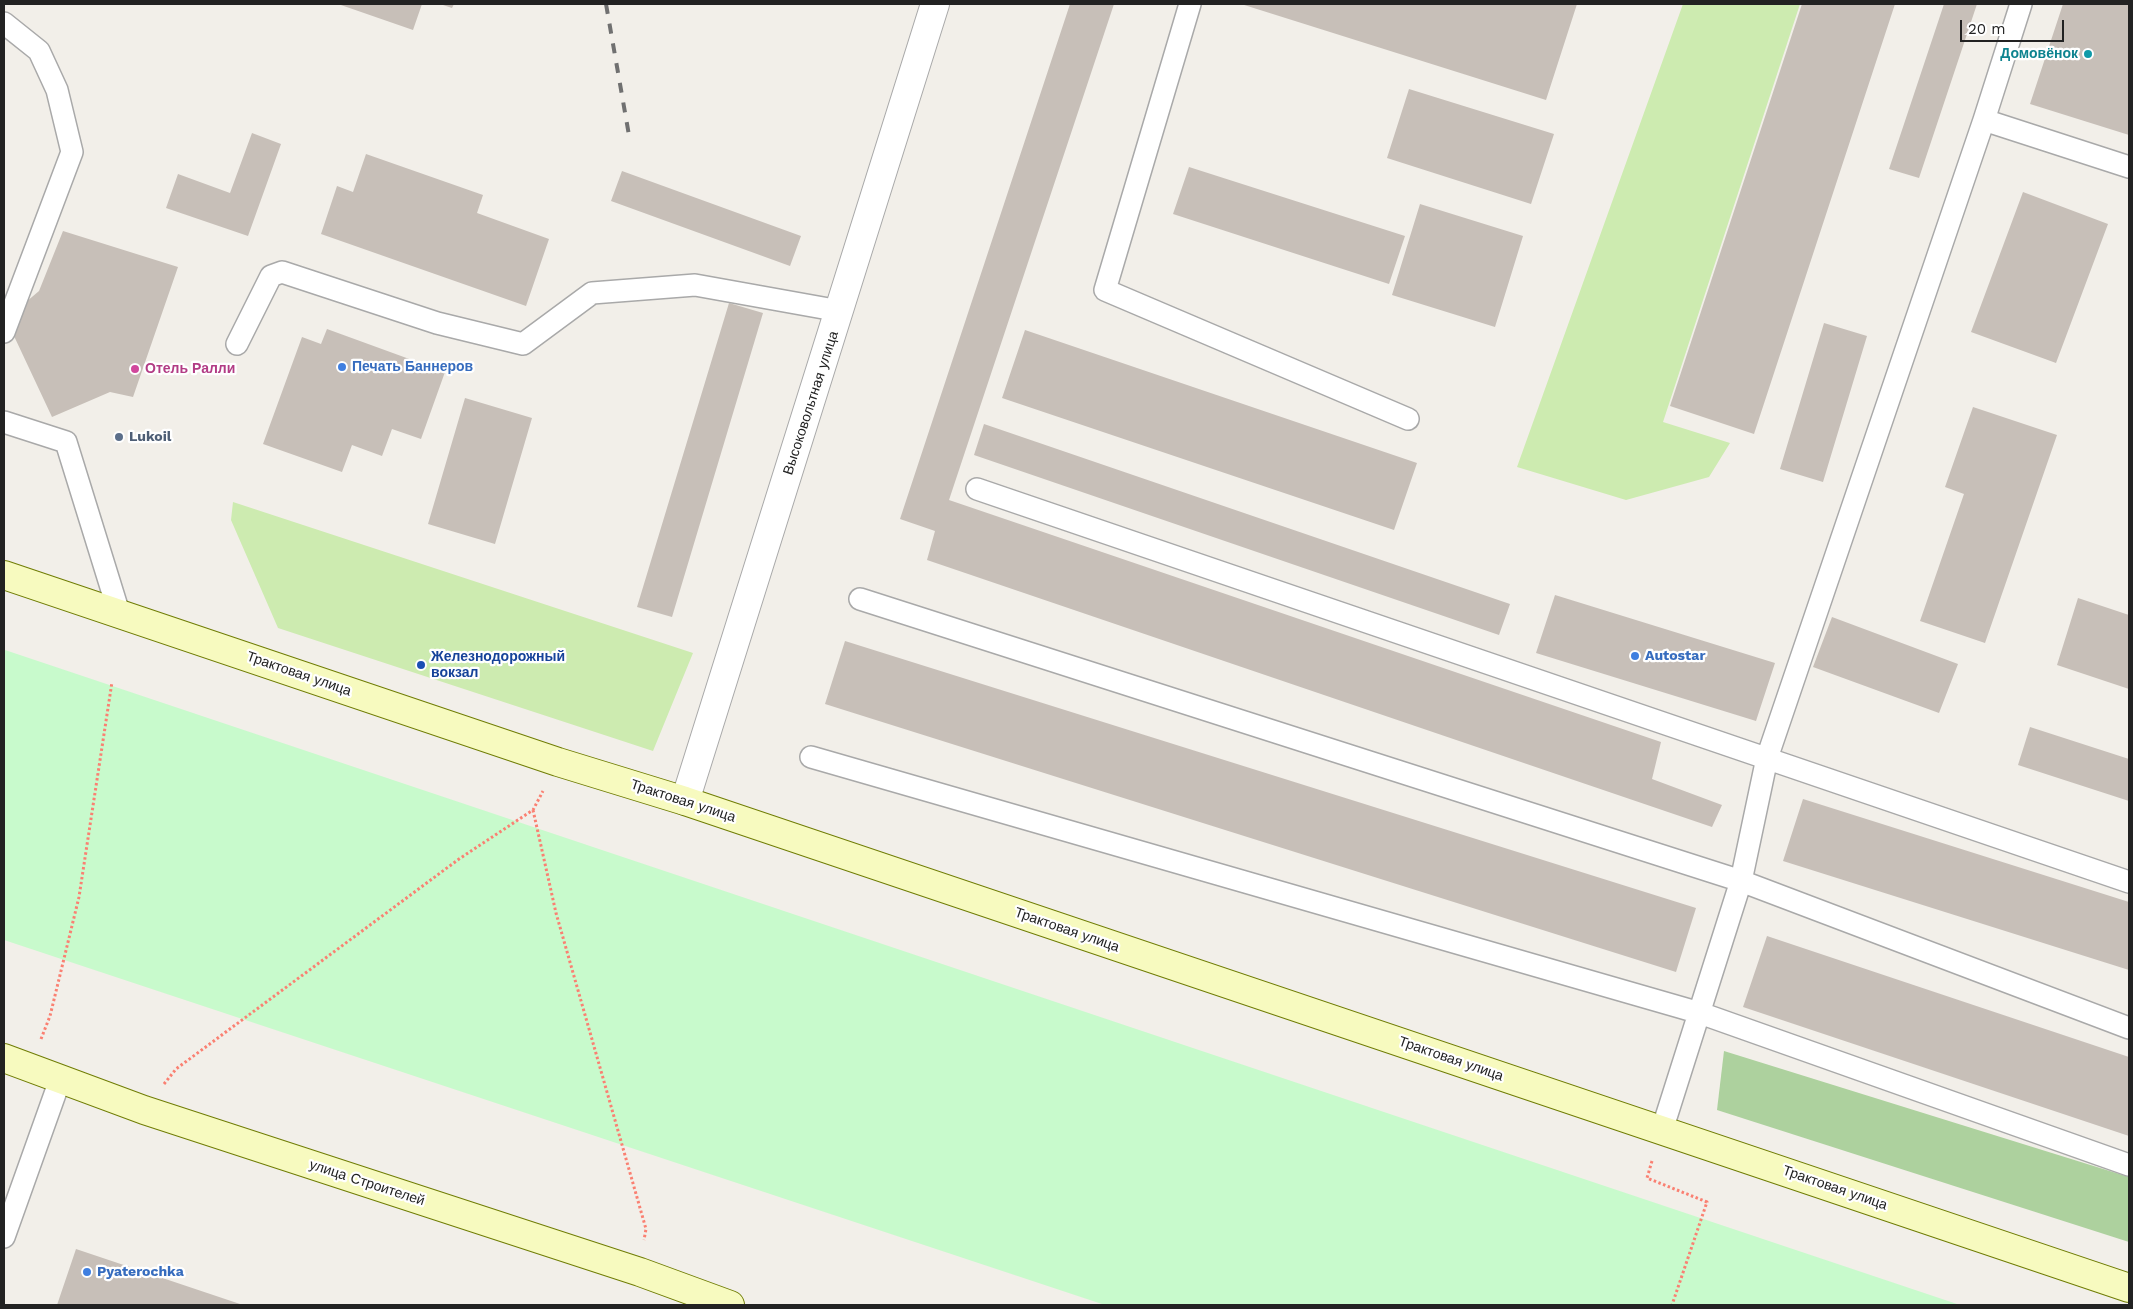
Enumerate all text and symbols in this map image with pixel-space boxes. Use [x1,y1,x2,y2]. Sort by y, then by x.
scale bar [1963,10,2067,42]
text: 20 m [1968,20,2006,38]
place label: Домовёнок [2000,46,2078,62]
marker: Домовёнок [2082,48,2094,60]
street label: Высоковольтная улица [780,329,842,477]
place label: Печать Баннеров [352,359,473,375]
place label: Отель Ралли [145,361,235,377]
marker: Печать Баннеров [336,361,348,373]
marker: Отель Ралли [129,363,141,375]
place label: Lukoil [129,429,171,445]
marker: Lukoil [113,431,125,443]
street label: Трактовая улица [244,648,354,700]
place label: Autostar [1645,648,1705,664]
place label: Железнодорожный вокзал [431,649,565,682]
marker: Autostar [1629,650,1641,662]
marker: Железнодорожный вокзал [415,659,427,671]
street label: Трактовая улица [628,776,738,826]
street label: Трактовая улица [1012,904,1122,956]
street label: Трактовая улица [1396,1033,1506,1085]
street label: улица Строителей [307,1156,427,1210]
street label: Трактовая улица [1780,1162,1890,1214]
place label: Pyaterochka [97,1264,184,1280]
marker: Pyaterochka [81,1266,93,1278]

